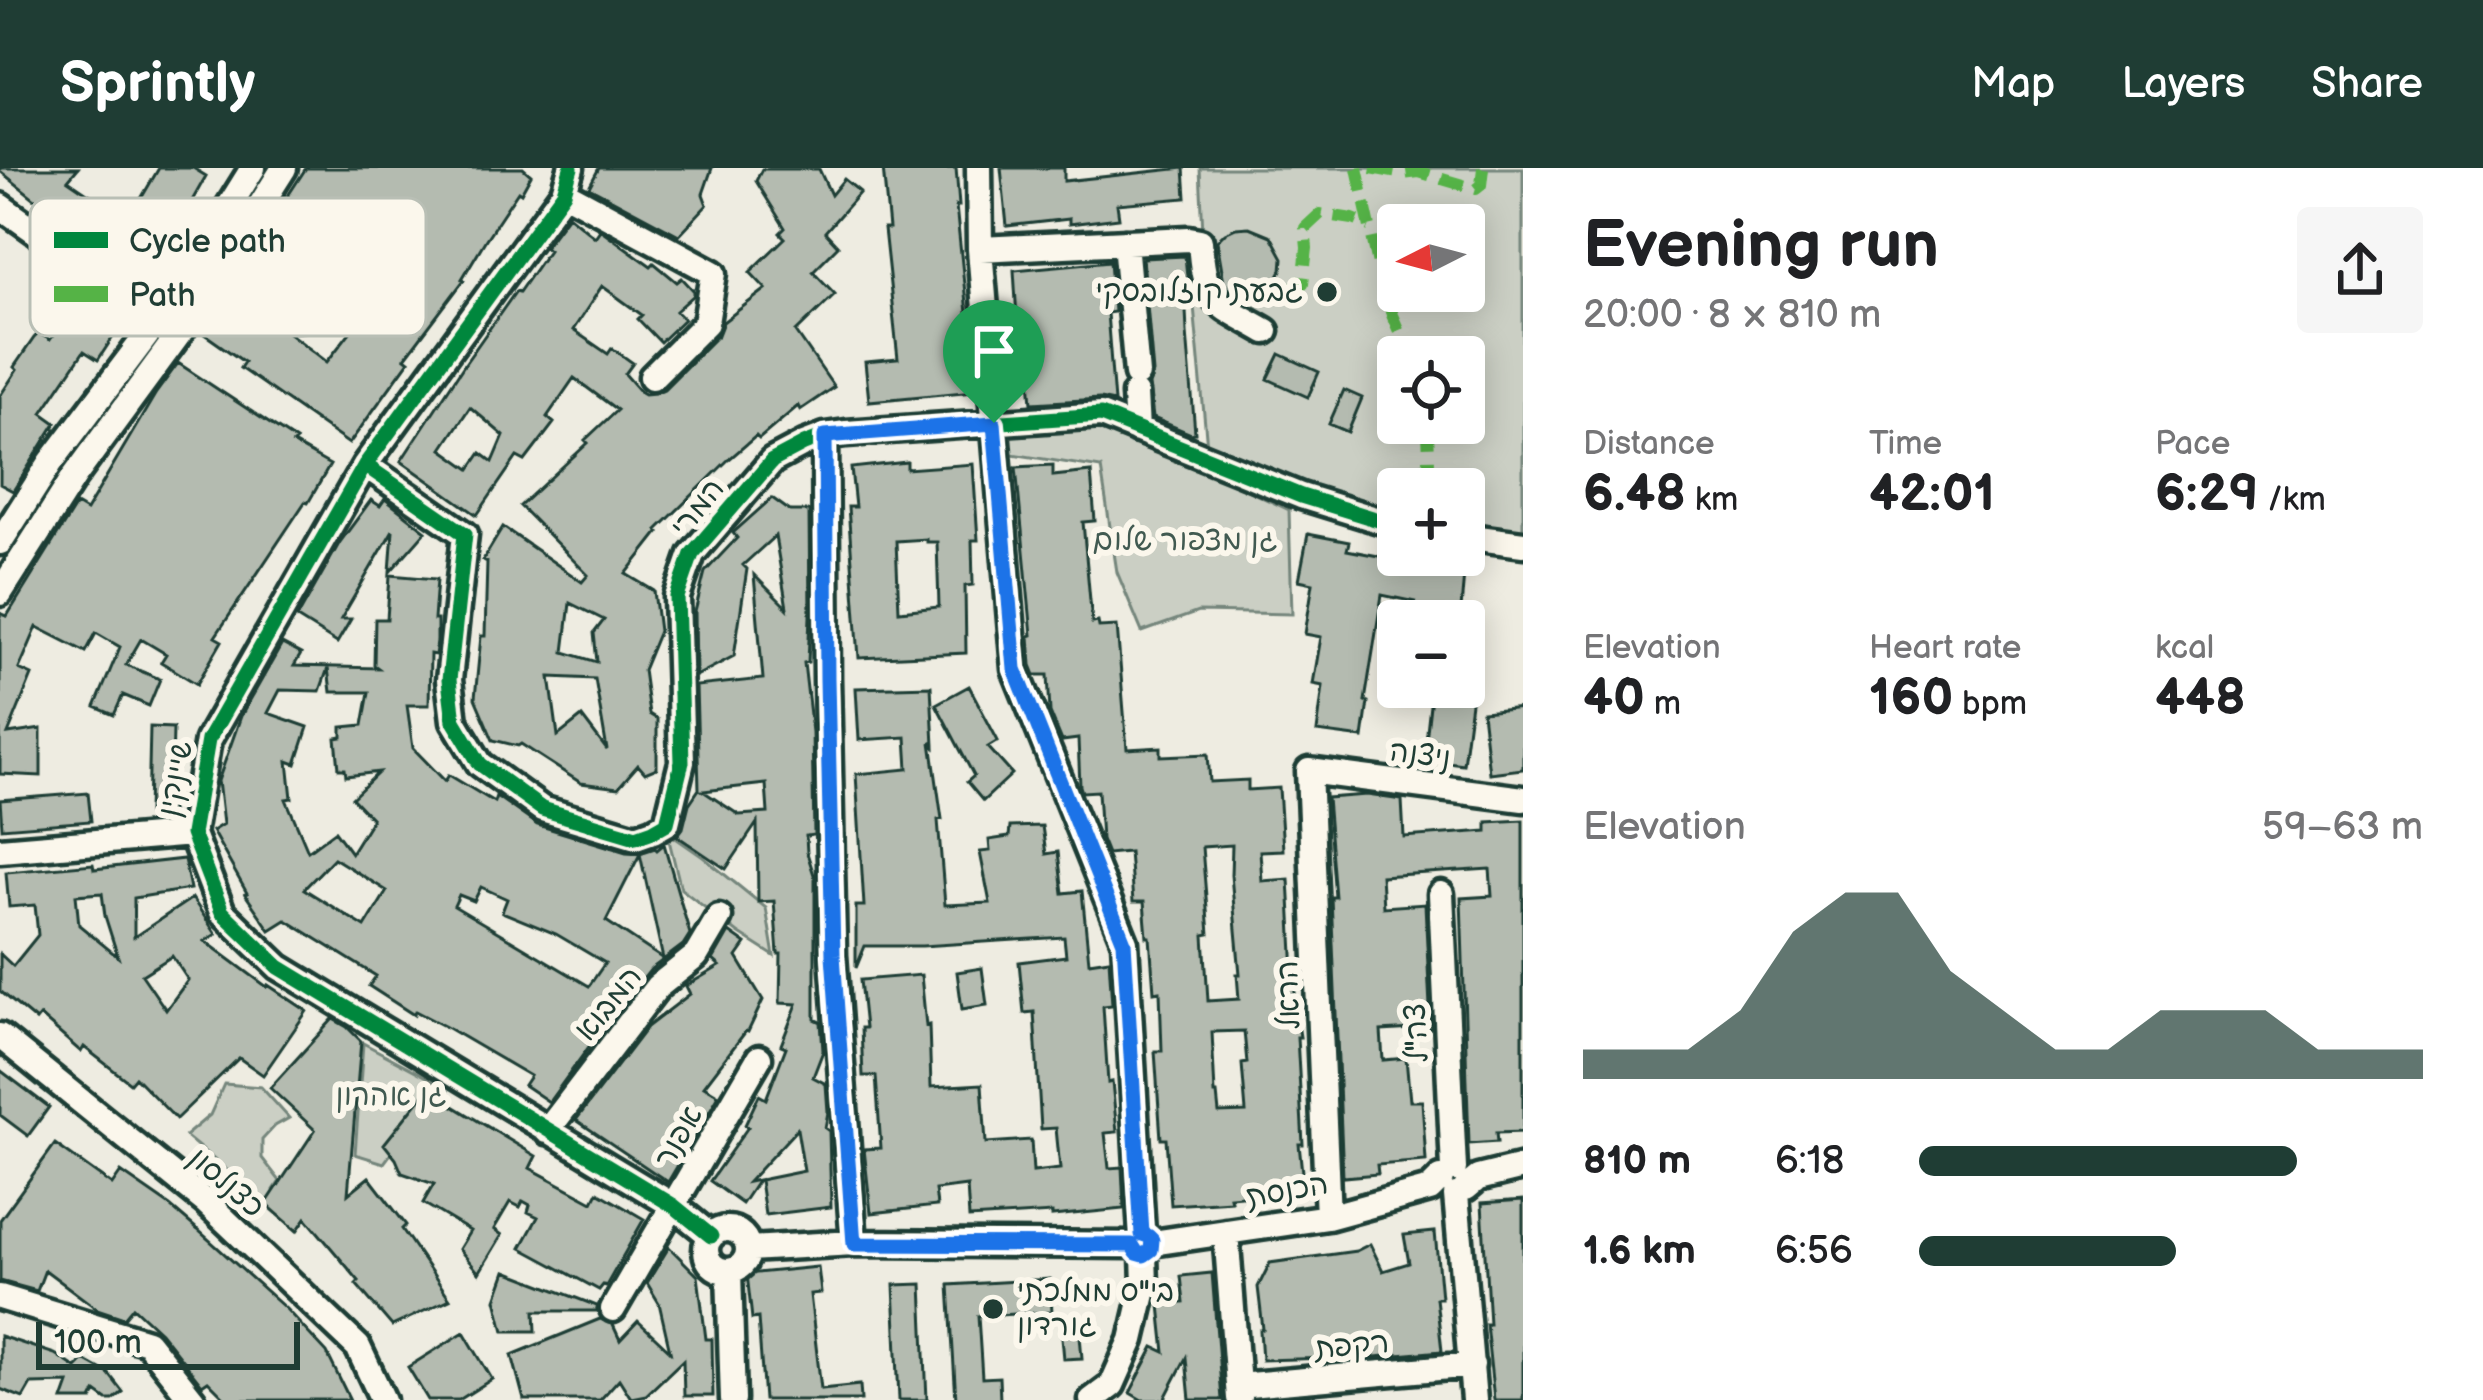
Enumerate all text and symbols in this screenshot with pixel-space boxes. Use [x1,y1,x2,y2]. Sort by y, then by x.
text: Sprintly [60,50,255,118]
text: Map [1971,59,2055,110]
text: Layers [2121,59,2245,110]
text: Share [2311,59,2423,110]
legend [30,198,426,336]
north arrow [1377,204,1485,312]
map controls [1377,204,1485,708]
text: Evening run [1583,207,1939,286]
button: share [2297,207,2423,333]
text: Cycle path [129,222,286,262]
place label: גבעת קוזלובסקי [1096,274,1303,310]
text: Path [129,276,196,316]
marker: גבעת קוזלובסקי [1314,279,1340,305]
text: 20:00 · 8 × 810 m [1583,292,1881,339]
pin [943,300,1045,423]
icon: arrive [961,318,1027,384]
button: locate [1377,336,1485,444]
text: Distance [1583,424,1715,464]
text: Time [1869,424,1942,464]
text: Pace [2155,424,2230,464]
text: 6.48 [1583,464,1686,525]
text: 42:01 [1869,464,1995,525]
text: 6:29 [2155,464,2259,525]
button: + [1377,468,1485,576]
street label: המרי [664,471,732,545]
text: km [1686,480,1738,520]
text: /km [2259,480,2326,520]
park label: גן מצפור שלום [1093,523,1277,559]
button: − [1377,600,1485,708]
text: Elevation [1583,628,1721,668]
text: Heart rate [1869,628,2021,668]
text: kcal [2155,628,2214,668]
text: 40 [1583,668,1645,729]
text: 160 [1869,668,1953,729]
text: 448 [2155,668,2246,729]
text: m [1645,684,1681,724]
text: bpm [1953,684,2027,724]
street label: ניצנה [1387,733,1453,777]
street label: שיינקין [151,738,201,820]
text: Elevation [1583,804,1746,851]
text: 59–63 m [2262,804,2423,851]
street label: המבוא [568,959,650,1049]
street label: הראל [1270,960,1308,1030]
street label: צה"ל [1397,1002,1437,1064]
park label: גן אהרון [336,1078,446,1114]
street label: אפנר [647,1100,711,1174]
text: 810 m [1583,1138,1691,1185]
text: 6:18 [1775,1138,1845,1185]
street label: כצנלסון [181,1140,271,1226]
street label: הכנסת [1243,1166,1331,1216]
text: 1.6 km [1583,1228,1696,1275]
text: 6:56 [1775,1228,1853,1275]
place label: בי"ס ממלכתי גורדון [1017,1274,1174,1344]
marker: בי"ס ממלכתי גורדון [980,1296,1006,1322]
scale bar [36,1316,300,1369]
text: 100 m [54,1323,142,1363]
street label: רקפת [1311,1325,1391,1367]

